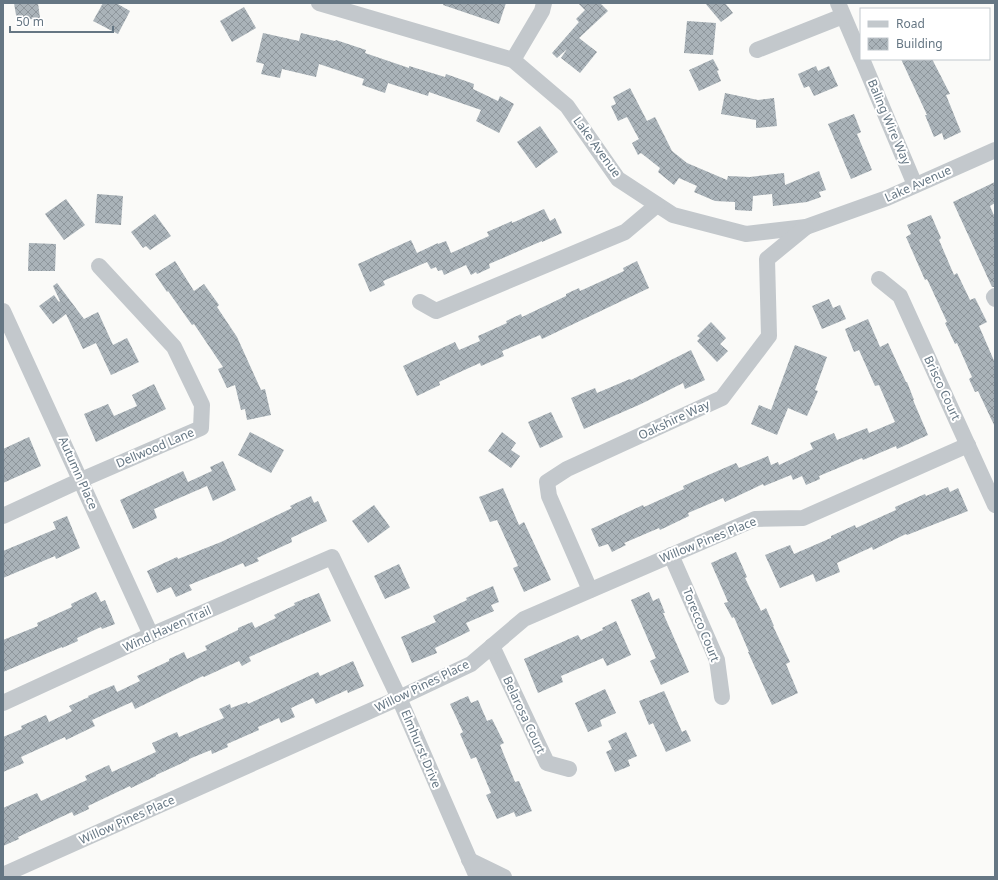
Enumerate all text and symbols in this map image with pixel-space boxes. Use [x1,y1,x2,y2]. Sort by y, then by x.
scale bar [10,8,113,34]
legend [860,8,990,60]
text: 50 m [16,13,44,30]
text: Road [896,15,925,32]
text: Building [896,35,943,52]
street label: Baling Wire Way [864,76,915,168]
street label: Lake Avenue [570,113,625,181]
street label: Lake Avenue [882,161,954,206]
street label: Brisco Court [920,353,965,423]
street label: Oakshire Way [635,395,713,444]
street label: Dellwood Lane [113,423,197,472]
street label: Autumn Place [55,434,102,512]
street label: Willow Pines Place [657,512,759,567]
street label: Torecco Court [679,585,724,665]
street label: Wind Haven Trail [120,601,214,656]
street label: Willow Pines Place [372,655,472,716]
street label: Belarosa Court [499,673,550,757]
street label: Elmhurst Drive [397,707,446,791]
street label: Willow Pines Place [76,791,178,848]

